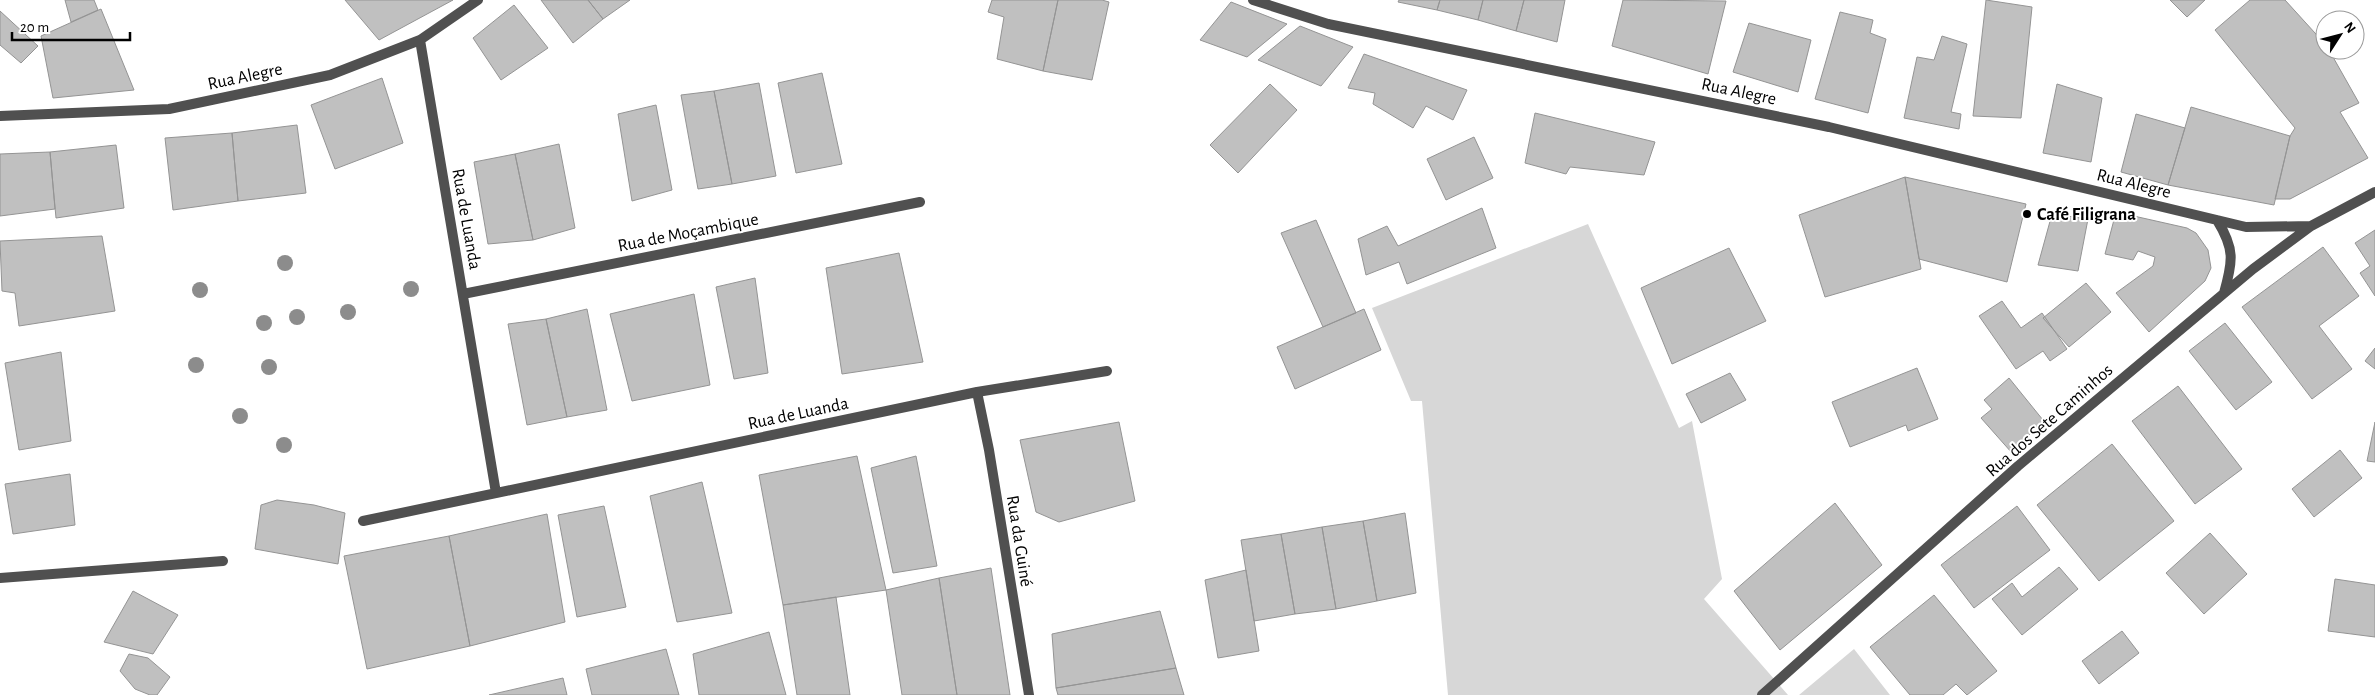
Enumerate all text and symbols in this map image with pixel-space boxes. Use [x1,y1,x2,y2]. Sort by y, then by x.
scale bar [12,10,130,42]
north arrow [2315,10,2365,60]
text: 20 m [20,20,49,35]
text: N [2341,20,2358,36]
street label: Rua Alegre [206,60,284,94]
street label: Rua Alegre [1700,75,1778,109]
street label: Rua Alegre [2095,166,2173,202]
street label: Rua de Luanda [448,167,484,271]
place label: Café Filigrana [2037,206,2136,224]
marker: Café Filigrana [2021,208,2033,220]
street label: Rua de Moçambique [616,211,760,255]
street label: Rua dos Sete Caminhos [1983,361,2116,481]
street label: Rua de Luanda [746,395,850,433]
street label: Rua da Guiné [1003,494,1035,588]

